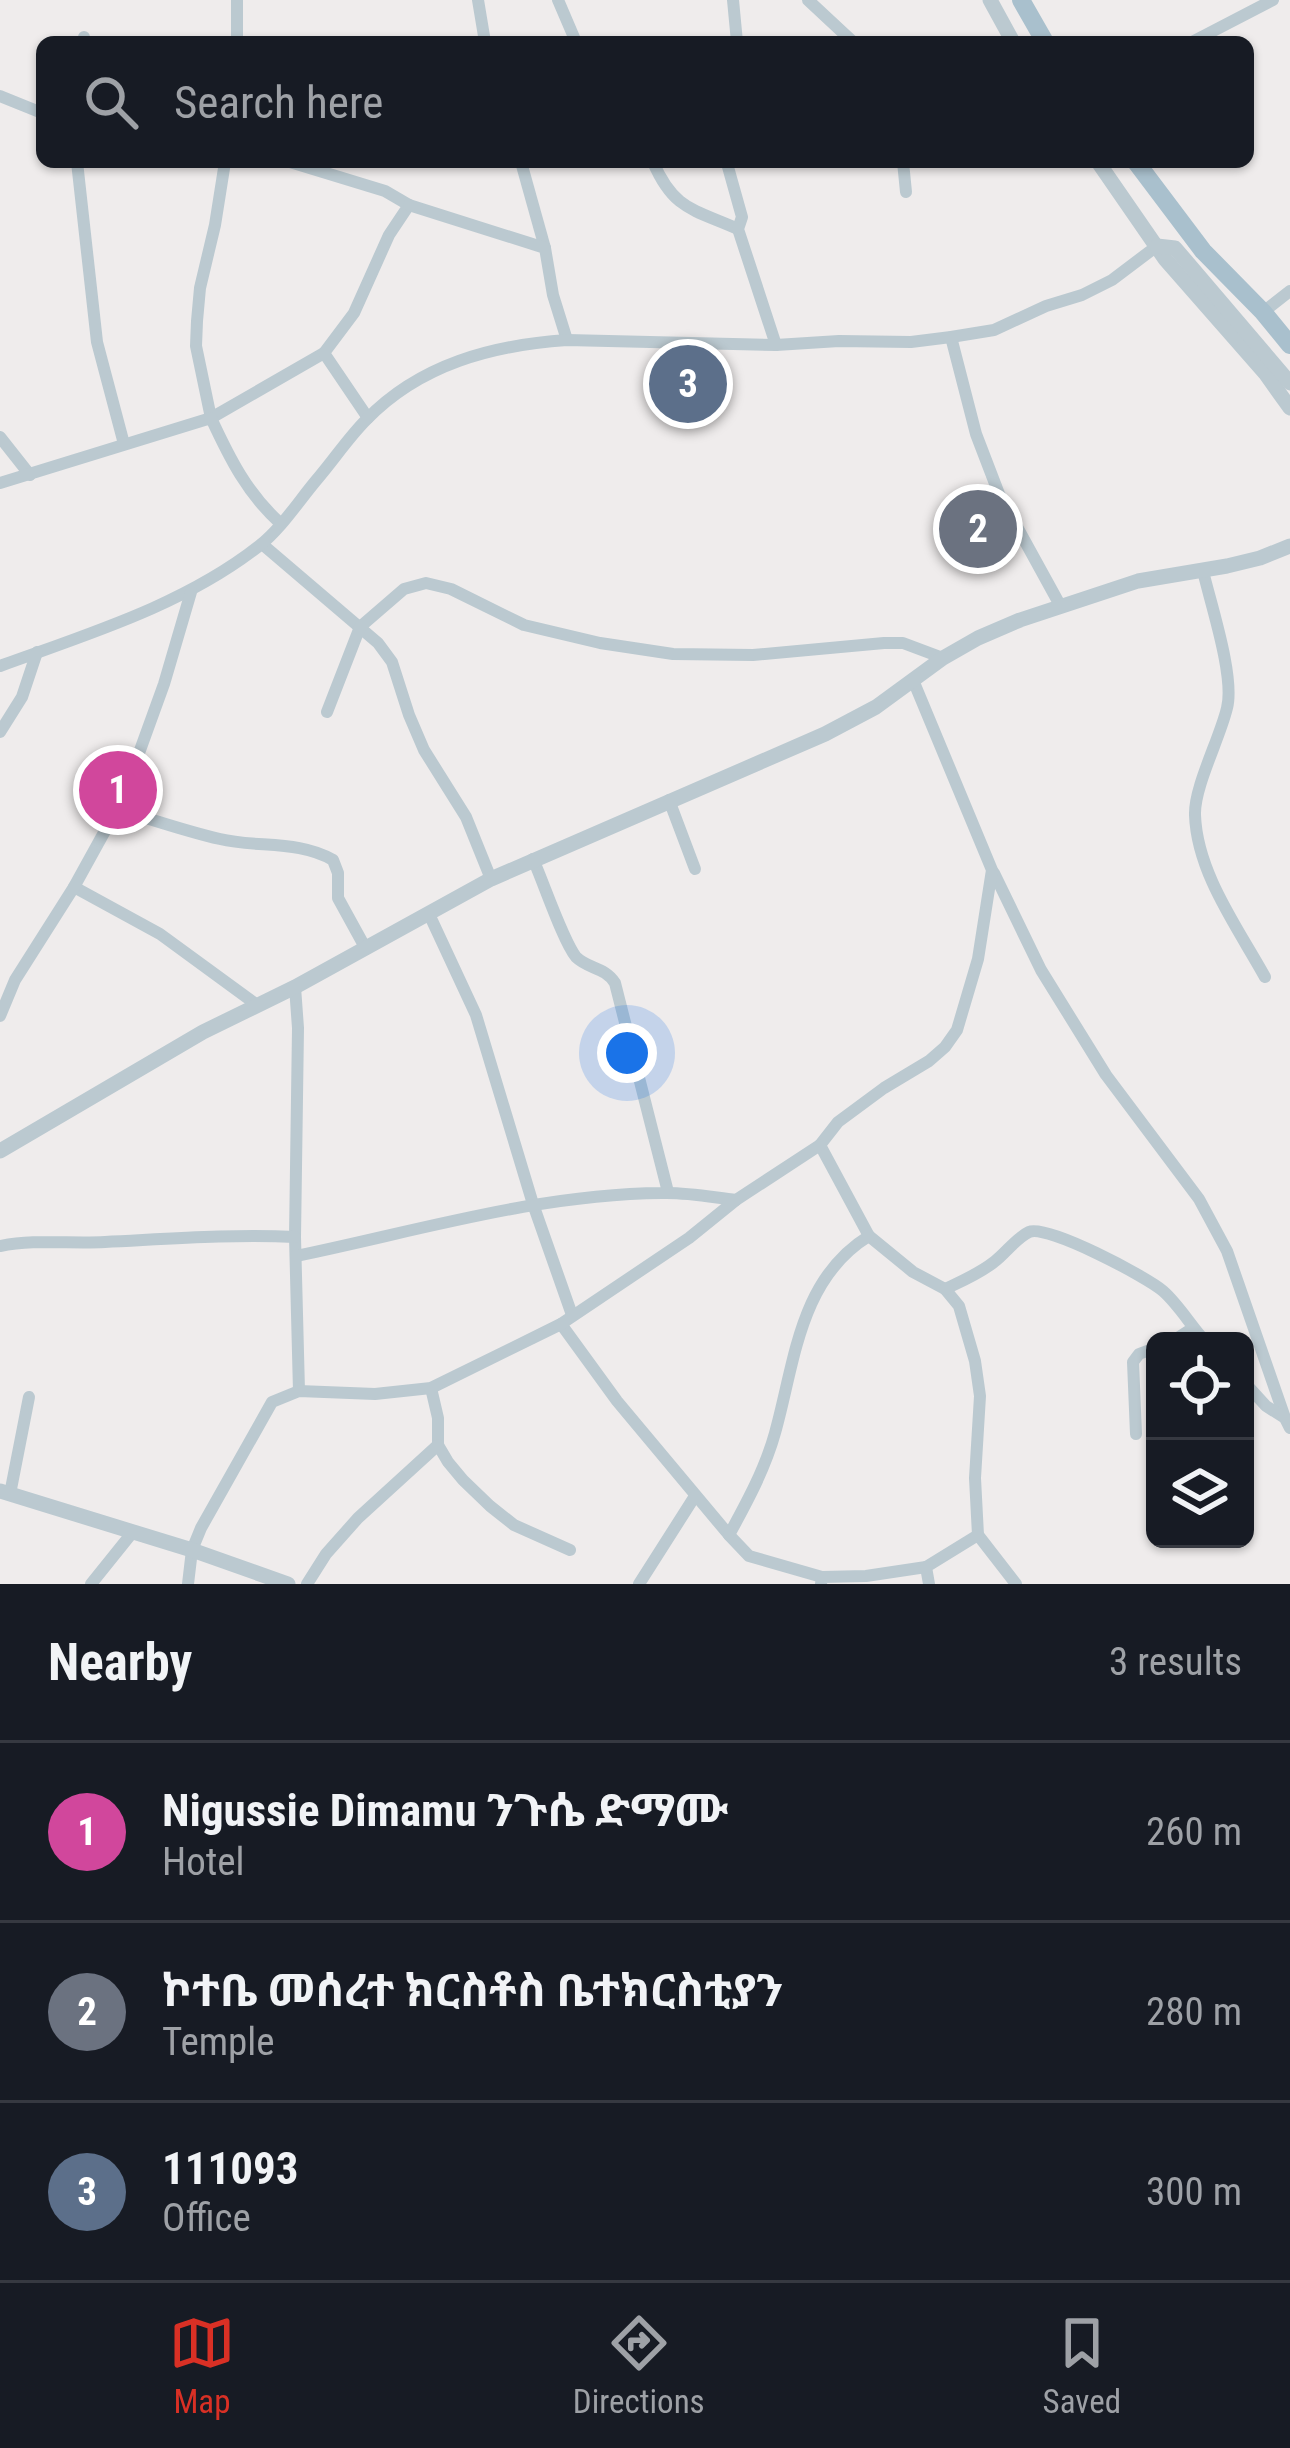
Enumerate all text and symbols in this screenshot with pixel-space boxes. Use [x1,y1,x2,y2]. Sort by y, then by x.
search box [36,36,1254,168]
icon: search [78,69,144,135]
text: Search here [174,76,383,129]
pin: 3 [649,339,727,429]
pin: 2 [939,484,1017,574]
pin: 1 [79,745,157,835]
your location [597,1023,657,1083]
map controls [1146,1332,1254,1548]
button: locate [1146,1332,1254,1440]
button: layers [1146,1440,1254,1548]
text: Nearby [48,1633,192,1692]
text: 3 results [1109,1639,1242,1685]
text: Nigussie Dimamu ንጉሴ ድማሙ [162,1784,728,1837]
text: 1 [77,1809,97,1855]
text: 260 m [1146,1809,1242,1855]
text: Hotel [162,1839,245,1885]
text: ኮተቤ መሰረተ ክርስቶስ ቤተክርስቲያን [162,1964,783,2017]
text: 2 [77,1989,97,2035]
text: 280 m [1146,1989,1242,2035]
text: Temple [162,2019,275,2065]
text: 111093 [162,2142,298,2195]
text: 3 [77,2169,97,2215]
text: 300 m [1146,2169,1242,2215]
text: Office [162,2195,251,2241]
tab: Map [169,2310,235,2421]
tab: Directions [573,2310,705,2421]
tab: Saved [1043,2310,1121,2421]

